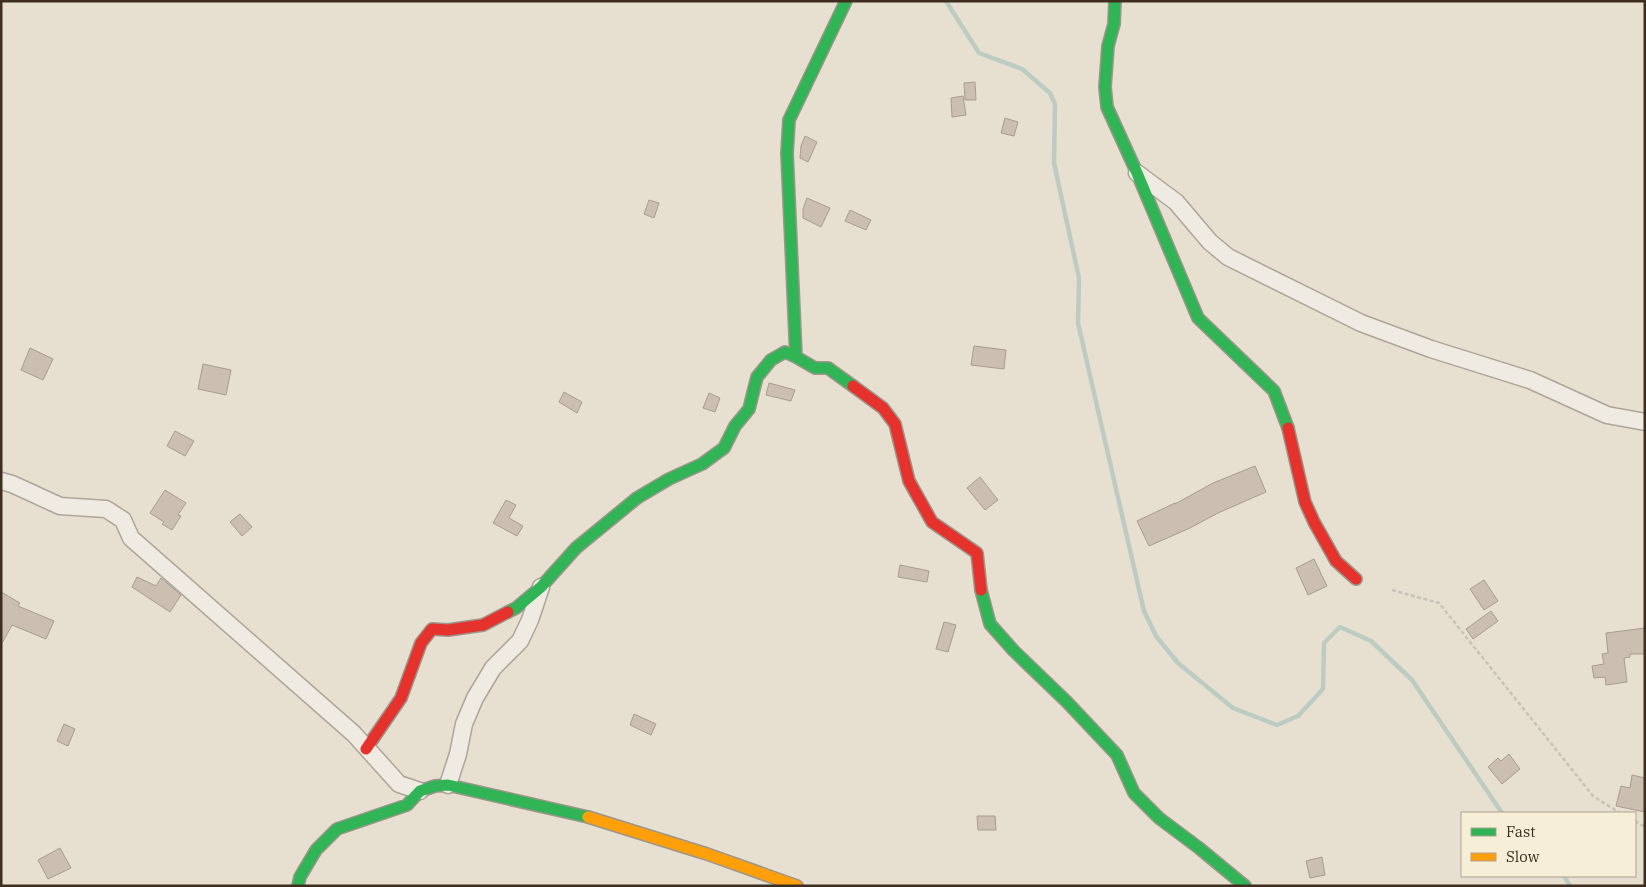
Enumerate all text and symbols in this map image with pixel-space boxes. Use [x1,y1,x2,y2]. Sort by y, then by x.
legend [1461,812,1636,877]
text: Fast [1506,822,1536,841]
text: Slow [1506,847,1540,866]

